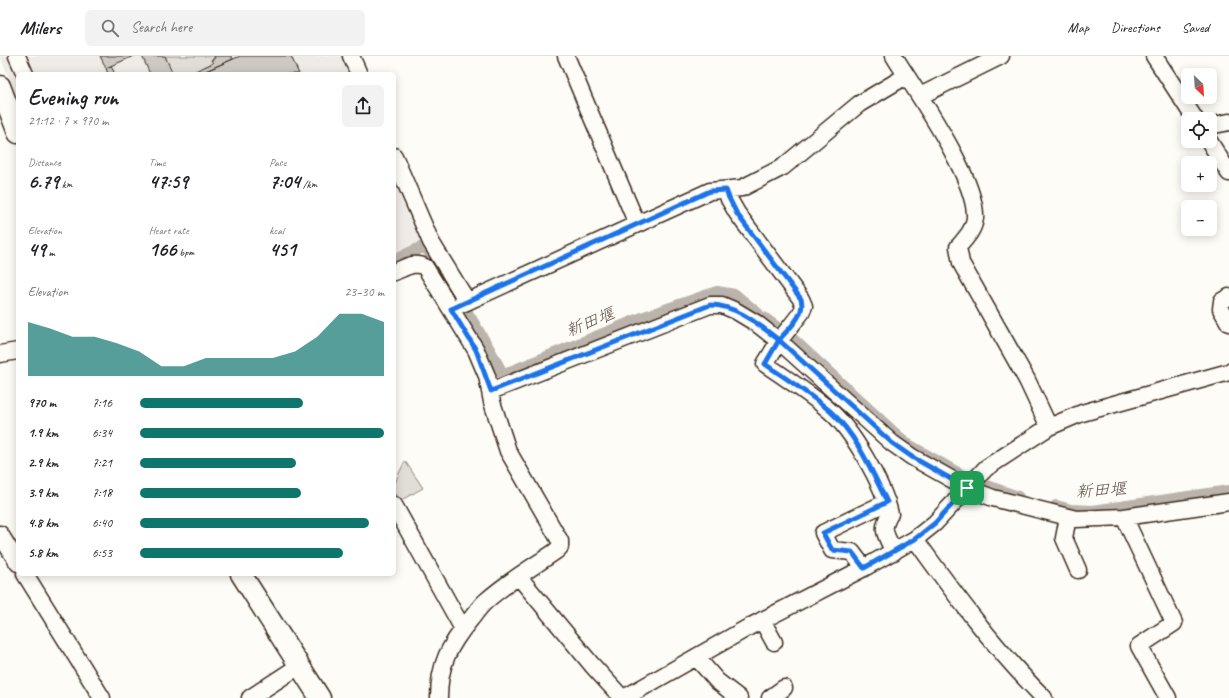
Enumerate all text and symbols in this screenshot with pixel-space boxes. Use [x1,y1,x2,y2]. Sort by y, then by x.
search box [85,10,365,46]
text: Milers [20,16,61,40]
icon: search [99,17,121,39]
text: Search here [131,18,192,37]
text: Map [1068,19,1089,36]
text: Directions [1111,19,1160,36]
text: Saved [1182,19,1209,36]
north arrow [1181,68,1217,104]
map controls [1181,68,1217,236]
text: Evening run [28,84,118,112]
button: share [342,85,384,127]
button: locate [1181,112,1217,148]
text: 21:12 · 7 × 970 m [28,113,109,129]
text: Distance [28,155,61,169]
text: Time [149,155,166,169]
text: Pace [269,155,286,169]
button: + [1181,156,1217,192]
text: 6.79 [28,169,59,194]
text: 47:59 [149,169,188,194]
text: 7:04 [269,169,300,194]
text: km [59,177,72,191]
text: /km [300,177,317,191]
button: − [1181,200,1217,236]
text: Elevation [28,223,62,237]
text: Heart rate [149,223,189,237]
text: kcal [269,223,284,237]
text: 49 [28,237,46,262]
text: 166 [149,237,177,262]
text: 451 [269,237,296,262]
text: m [46,245,55,259]
text: bpm [177,245,194,259]
text: Elevation [28,284,68,300]
text: 23–30 m [344,284,384,300]
water label: 新田堰 [562,302,619,341]
text: 970 m [28,395,56,411]
text: 7:16 [92,395,112,411]
text: 1.9 km [28,425,58,441]
text: 6:34 [92,425,112,441]
text: 2.9 km [28,455,58,471]
text: 7:21 [92,455,112,471]
pin [950,471,984,505]
icon: arrive [956,477,978,499]
water label: 新田堰 [1075,478,1129,502]
text: 3.9 km [28,485,58,501]
text: 7:18 [92,485,112,501]
text: 4.8 km [28,515,58,531]
text: 6:40 [92,515,112,531]
text: 5.8 km [28,545,58,561]
text: 6:53 [92,545,112,561]

